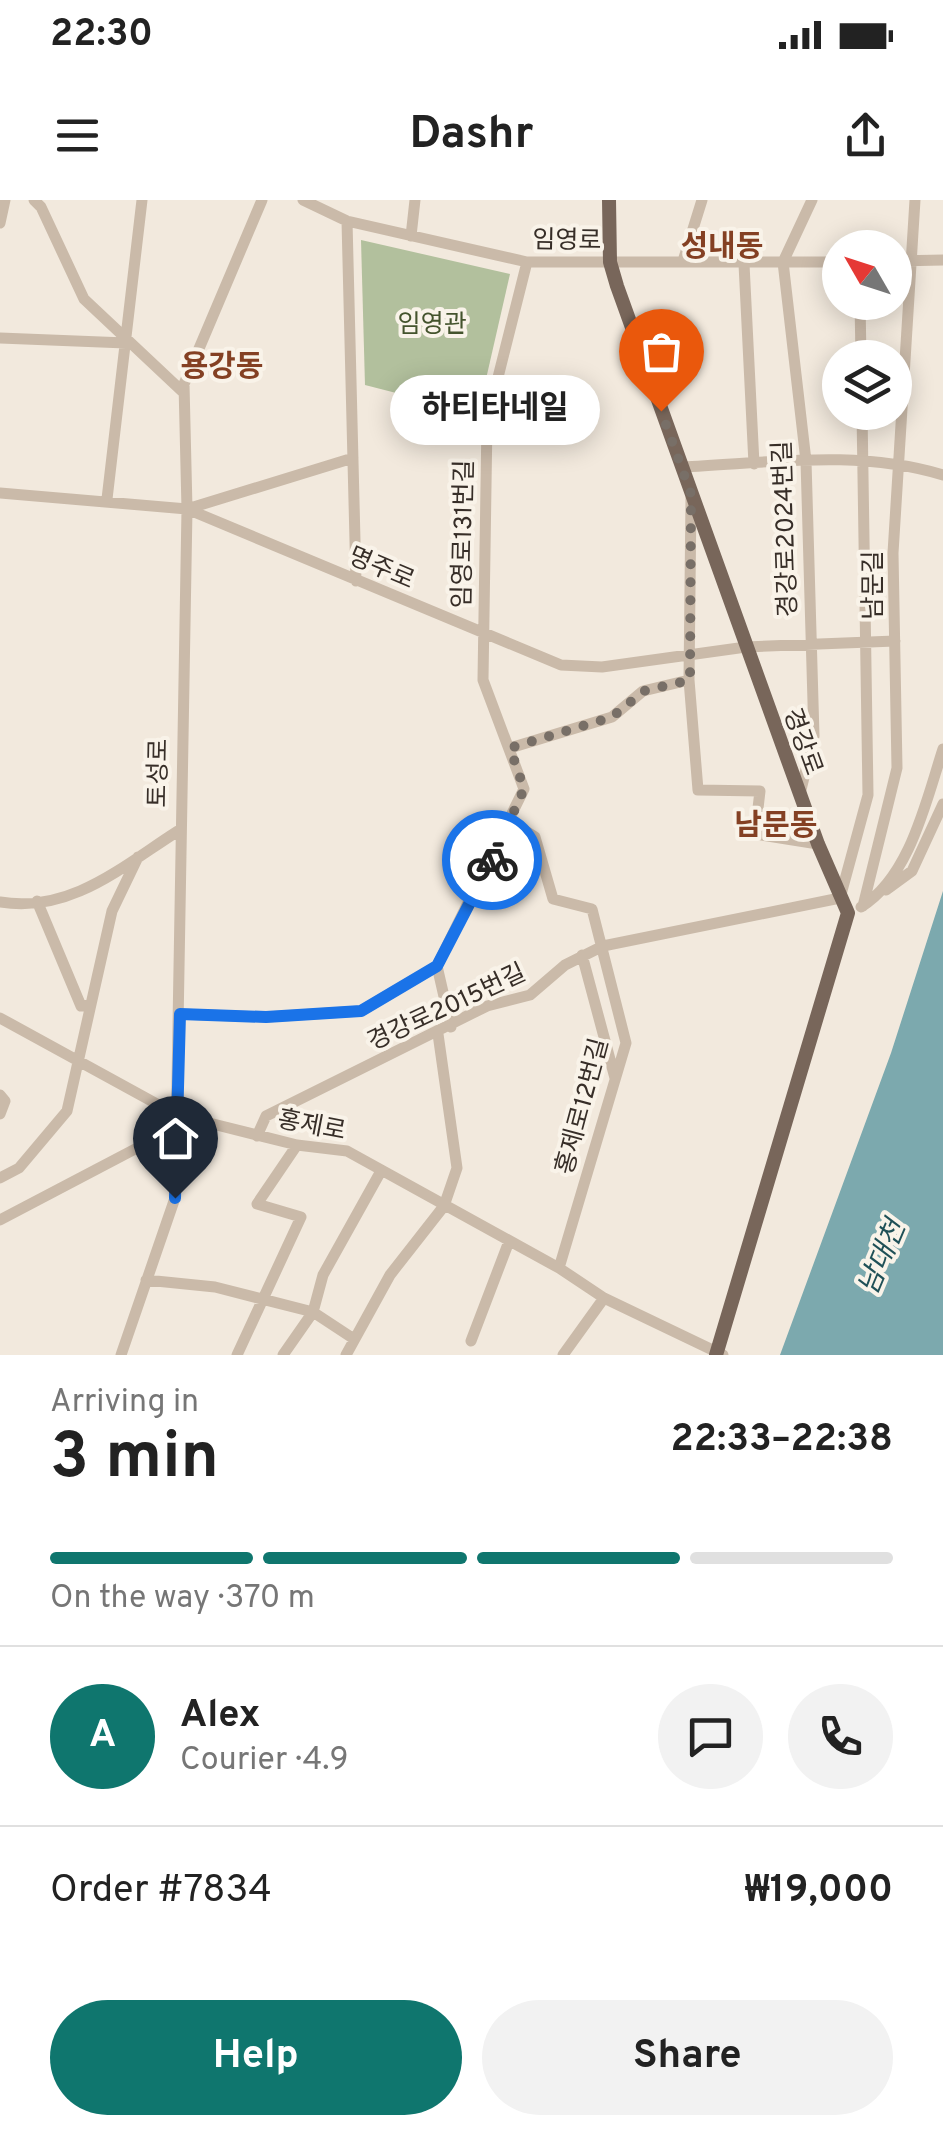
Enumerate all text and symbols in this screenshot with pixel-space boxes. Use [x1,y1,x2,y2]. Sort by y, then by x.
text: 22:30 [50,11,153,60]
text: Dashr [409,107,534,164]
icon: menu [50,108,105,163]
icon: share [838,108,893,163]
street label: 임영로 [532,225,602,259]
district label: 성내동 [681,230,763,267]
north arrow [822,230,912,320]
map controls [822,230,912,430]
pin [619,309,704,412]
park label: 임영관 [397,310,467,342]
icon: bag [634,324,689,379]
button: layers [822,340,912,430]
district label: 용강동 [181,350,263,387]
callout: 하티타네일 [391,376,601,446]
text: 하티타네일 [421,390,569,430]
street label: 경강로2024번길 [768,440,806,618]
street label: 임영로131번길 [448,459,482,609]
street label: 명주로 [343,542,419,598]
street label: 남문길 [859,550,891,620]
street label: 경강로 [774,704,828,780]
street label: 토성로 [143,738,177,808]
district label: 남문동 [735,809,817,846]
courier [442,810,542,910]
icon: bike [465,833,520,888]
street label: 경강로2015번길 [363,958,532,1059]
street label: 홍제로12번길 [550,1035,617,1178]
pin [133,1096,218,1199]
street label: 홍제로 [275,1105,348,1149]
icon: home [148,1111,203,1166]
water label: 남대천 [852,1213,917,1301]
text: Arriving in [50,1383,199,1423]
text: 22:33–22:38 [670,1416,893,1465]
text: 3 min [50,1419,219,1501]
text: On the way · 370 m [50,1579,315,1619]
button: chat [658,1684,763,1789]
button: phone [788,1684,893,1789]
text: Alex [180,1692,260,1741]
text: A [89,1712,116,1761]
text: Courier · 4.9 [180,1741,349,1781]
text: Order #7834 [50,1867,272,1916]
text: ₩19,000 [745,1867,893,1916]
button: Help [50,2000,462,2115]
button: Share [482,2000,893,2115]

